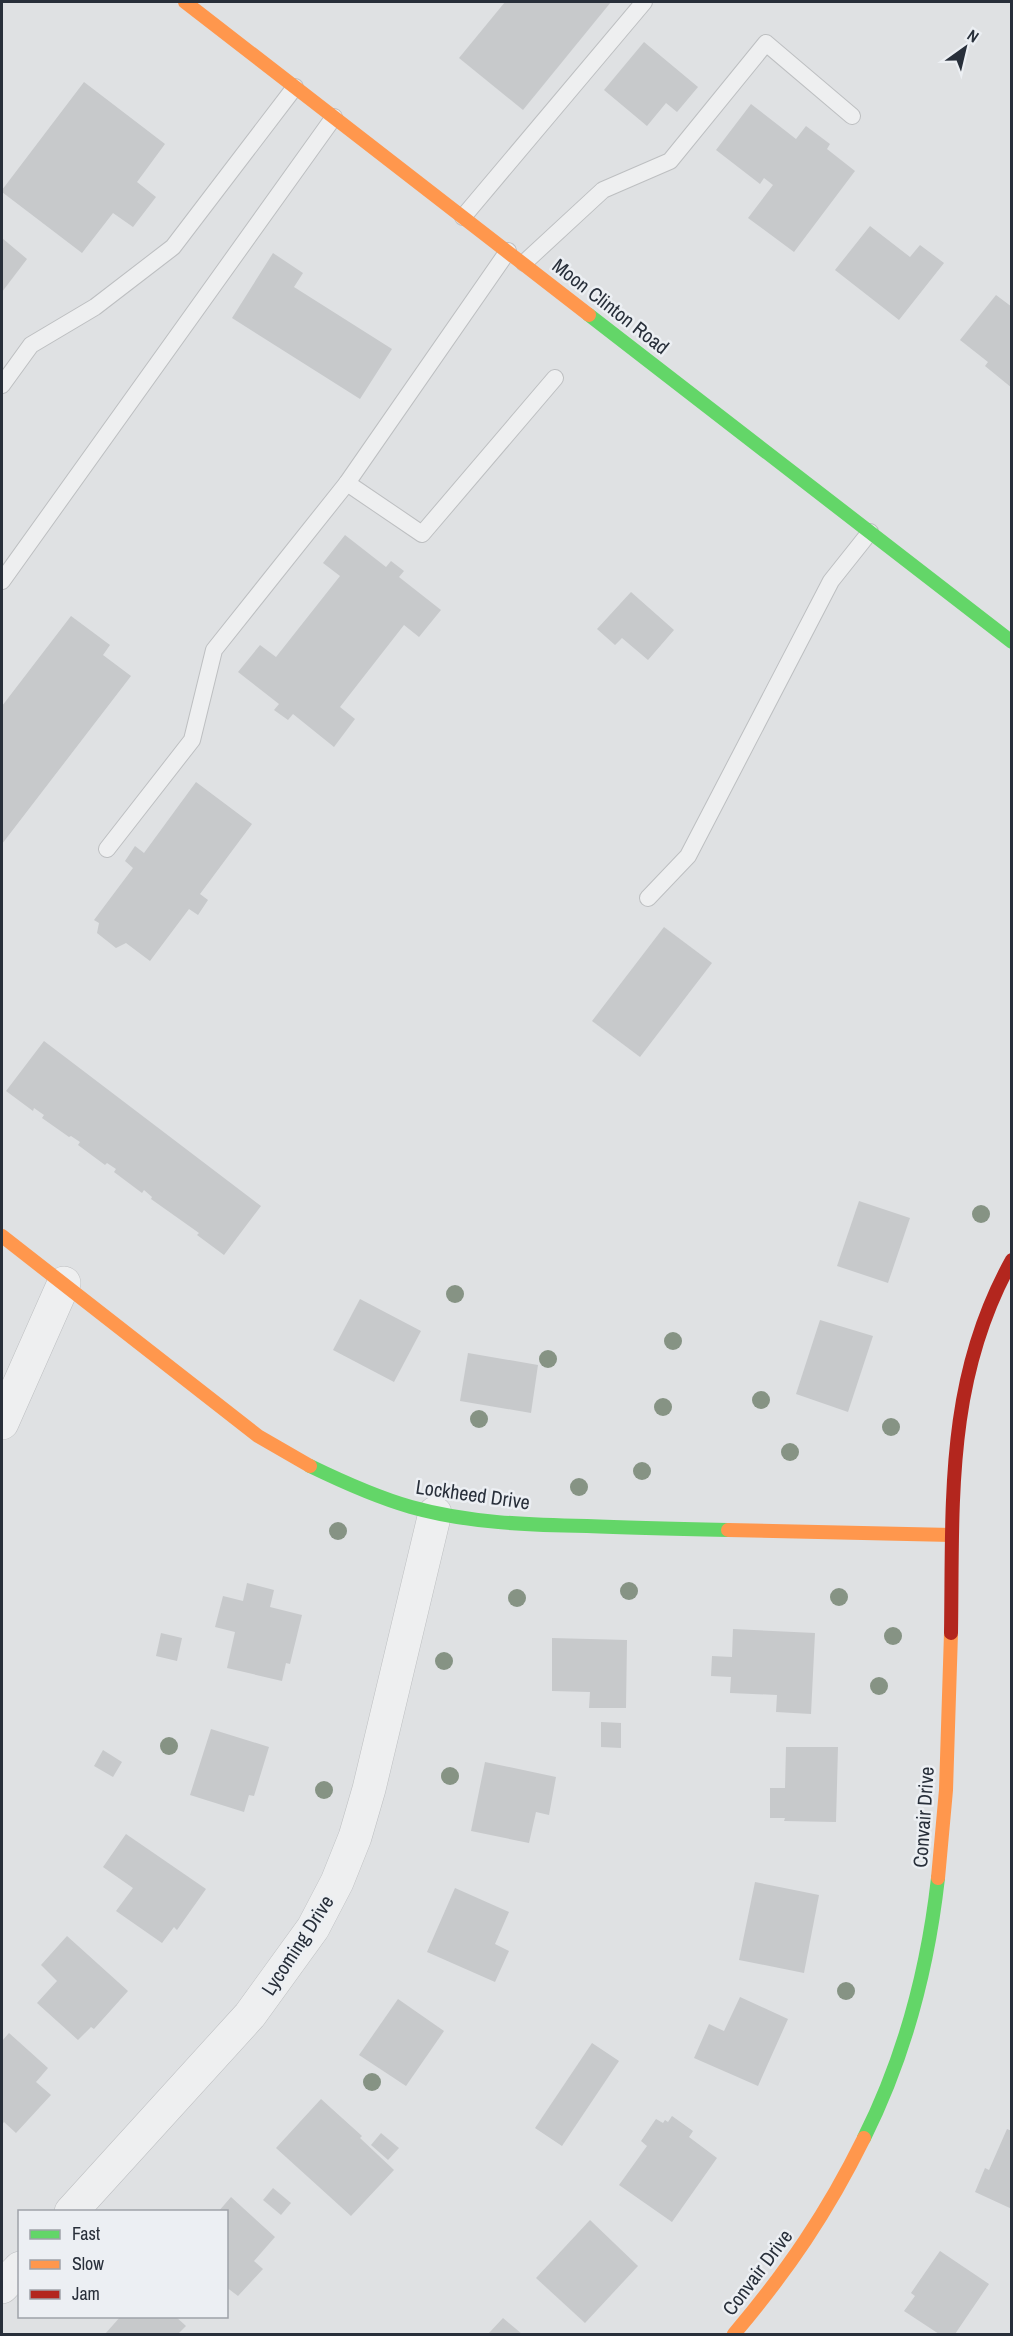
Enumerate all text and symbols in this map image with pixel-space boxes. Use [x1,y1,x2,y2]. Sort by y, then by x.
north arrow [935,18,995,78]
text: N [963,24,983,47]
street label: Moon Clinton Road [547,252,675,360]
street label: Lockheed Drive [414,1473,532,1515]
street label: Convair Drive [906,1766,940,1868]
street label: Lycoming Drive [255,1890,339,2000]
legend [18,2210,228,2318]
text: Fast [72,2221,100,2246]
street label: Convair Drive [716,2223,798,2321]
text: Slow [72,2251,104,2276]
text: Jam [72,2281,100,2306]

